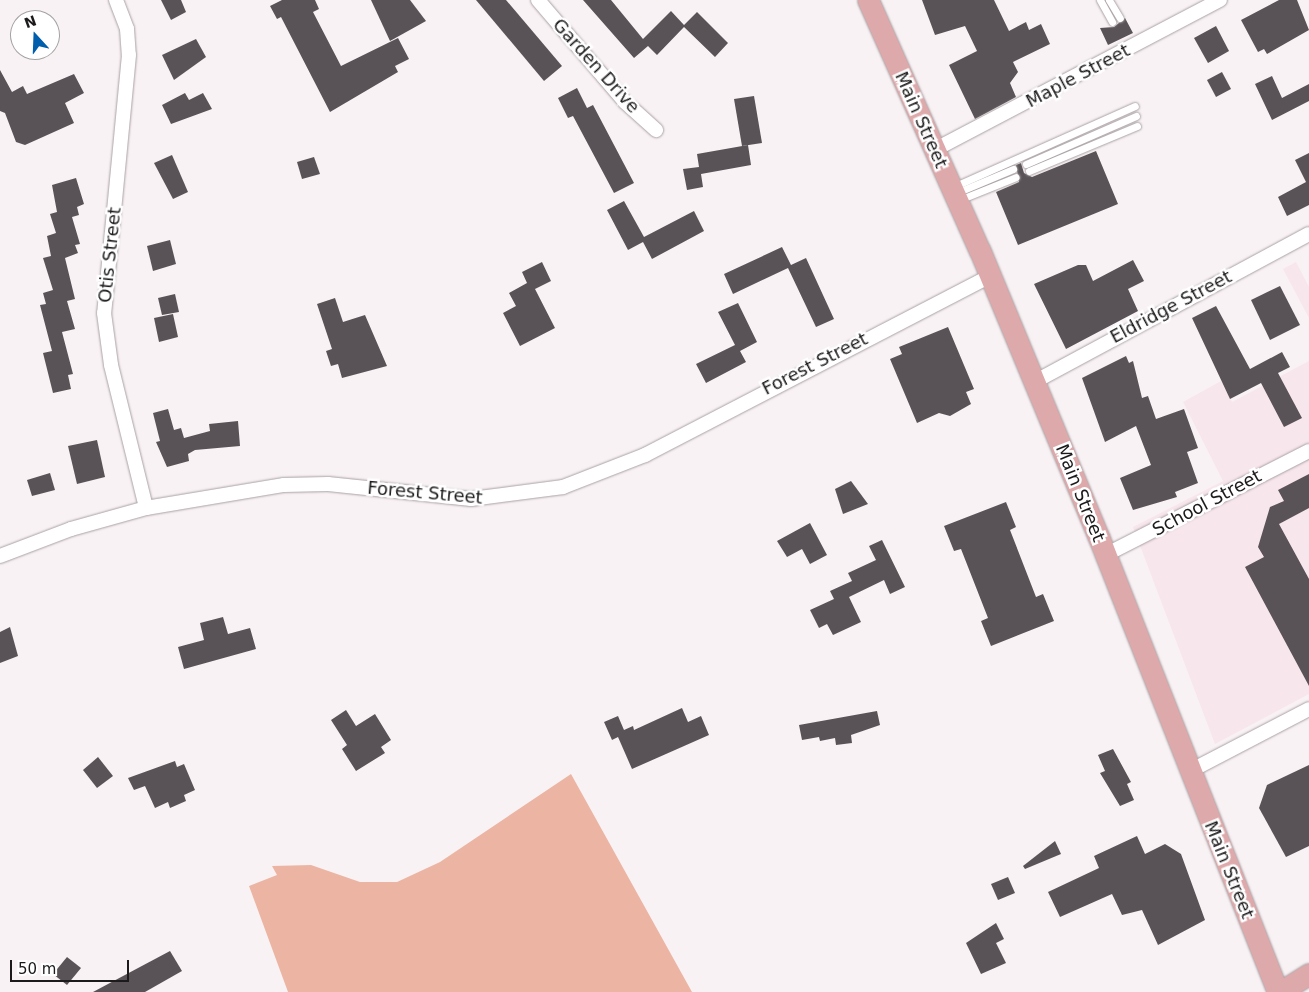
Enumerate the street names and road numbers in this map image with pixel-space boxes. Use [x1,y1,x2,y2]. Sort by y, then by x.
street label: Garden Drive [548,14,644,118]
street label: Maple Street [1022,40,1134,112]
street label: Main Street [890,68,952,172]
street label: Otis Street [94,206,126,304]
street label: Eldridge Street [1107,266,1235,348]
street label: Forest Street [759,328,871,400]
street label: Main Street [1051,441,1109,545]
street label: School Street [1149,465,1265,541]
street label: Forest Street [366,477,484,509]
street label: Main Street [1200,818,1258,922]

